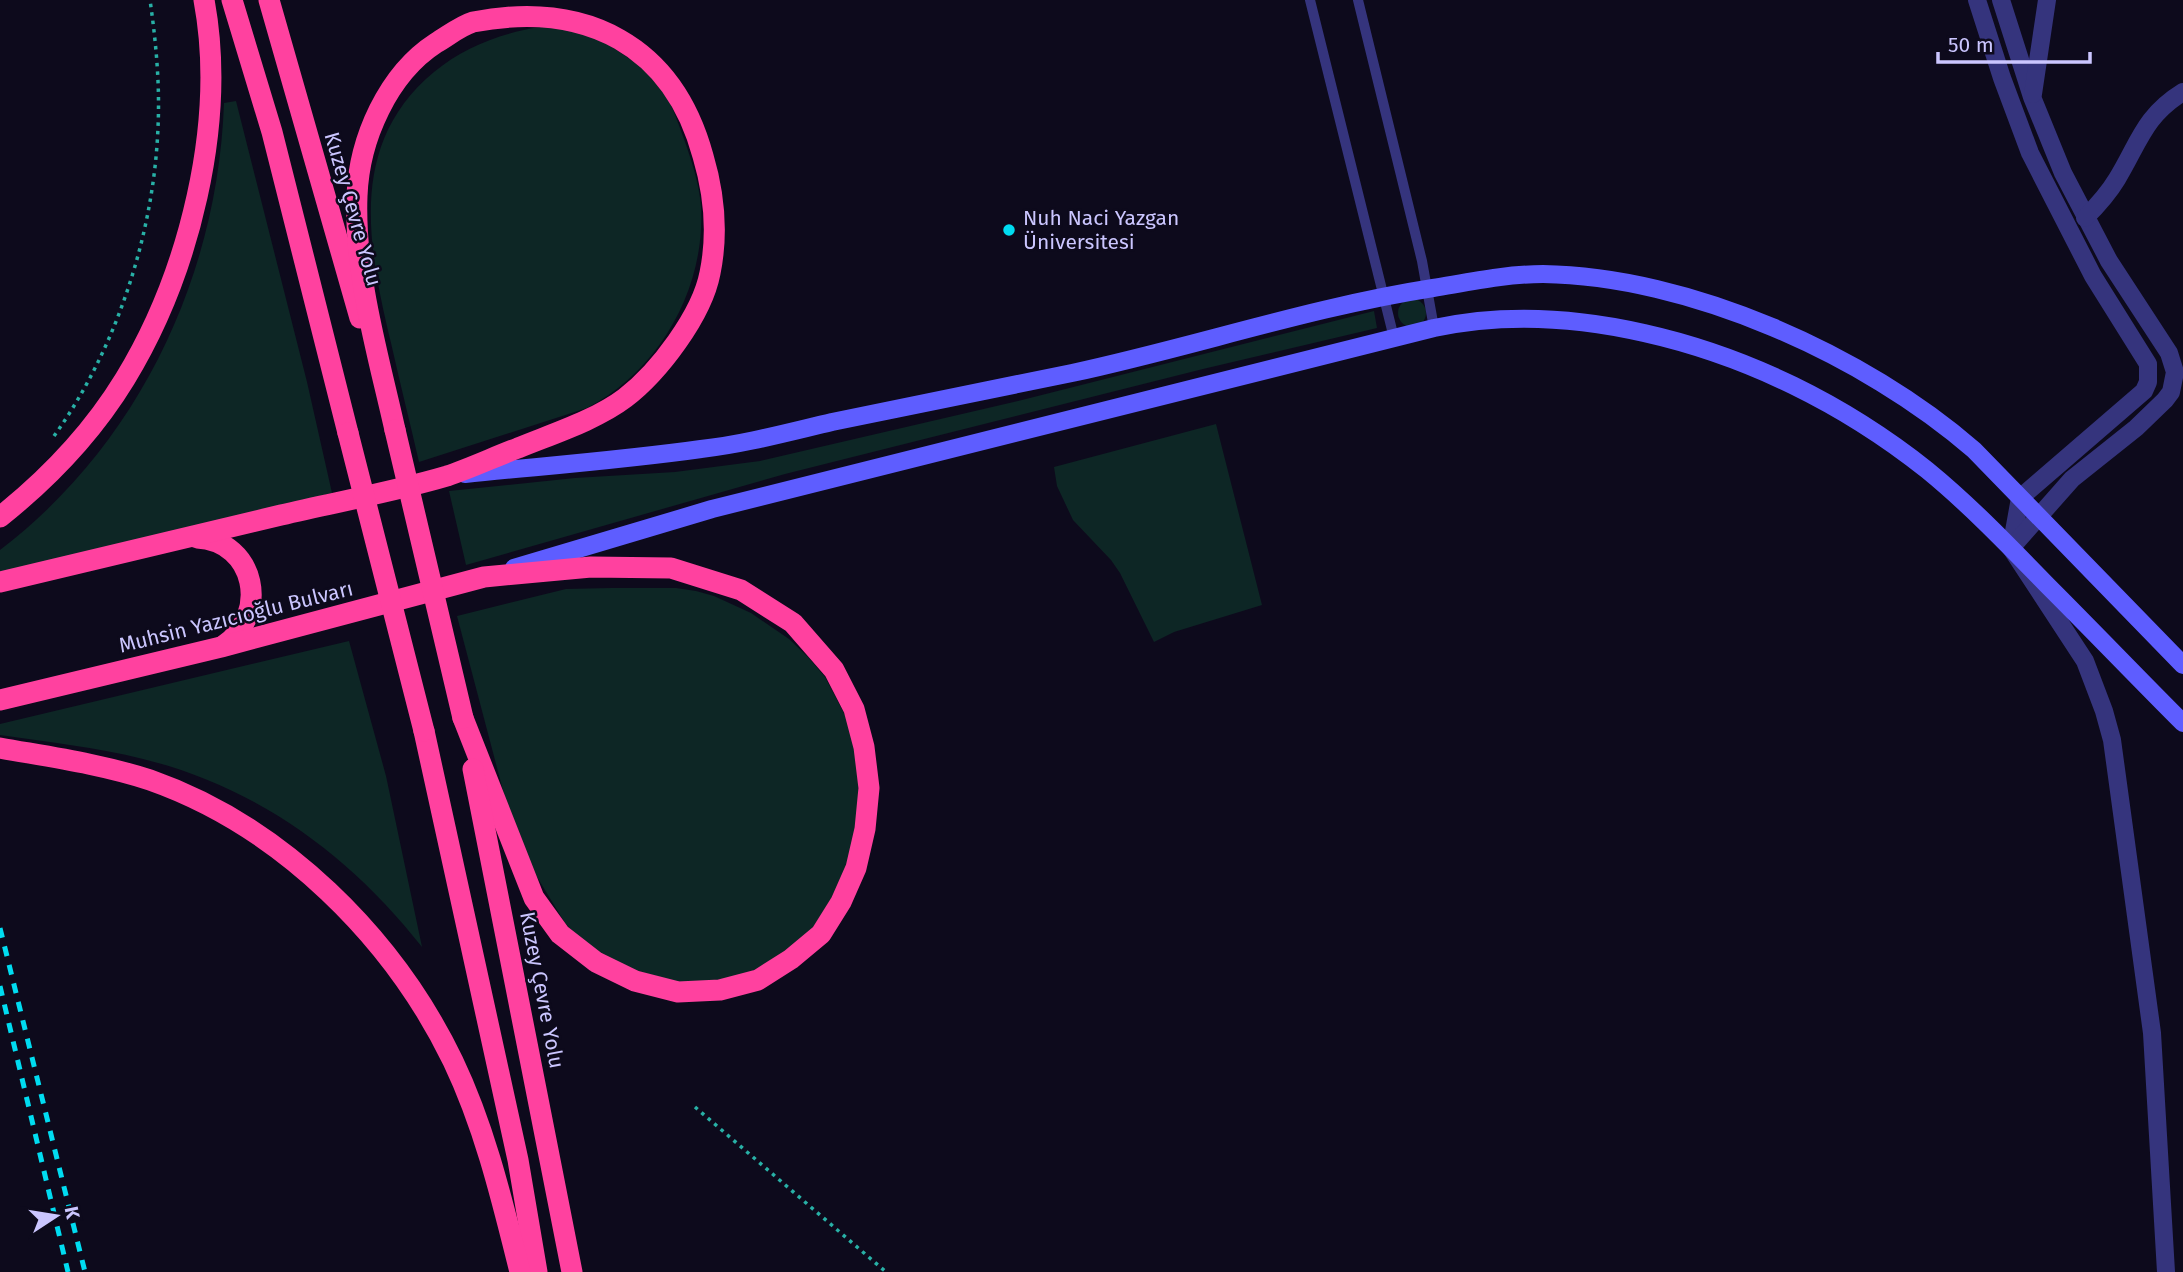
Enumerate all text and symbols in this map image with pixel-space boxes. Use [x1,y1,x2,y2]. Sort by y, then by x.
scale bar [1938,21,2090,65]
text: 50 m [1948,32,1994,58]
street label: Kuzey Çevre Yolu [319,129,387,289]
place label: Nuh Naci Yazgan Üniversitesi [1023,205,1179,255]
marker: Nuh Naci Yazgan Üniversitesi [1001,222,1017,238]
street label: Muhsin Yazıcıoğlu Bulvarı [116,575,356,659]
street label: Kuzey Çevre Yolu [514,909,570,1071]
north arrow [21,1181,91,1251]
text: K [60,1204,85,1222]

